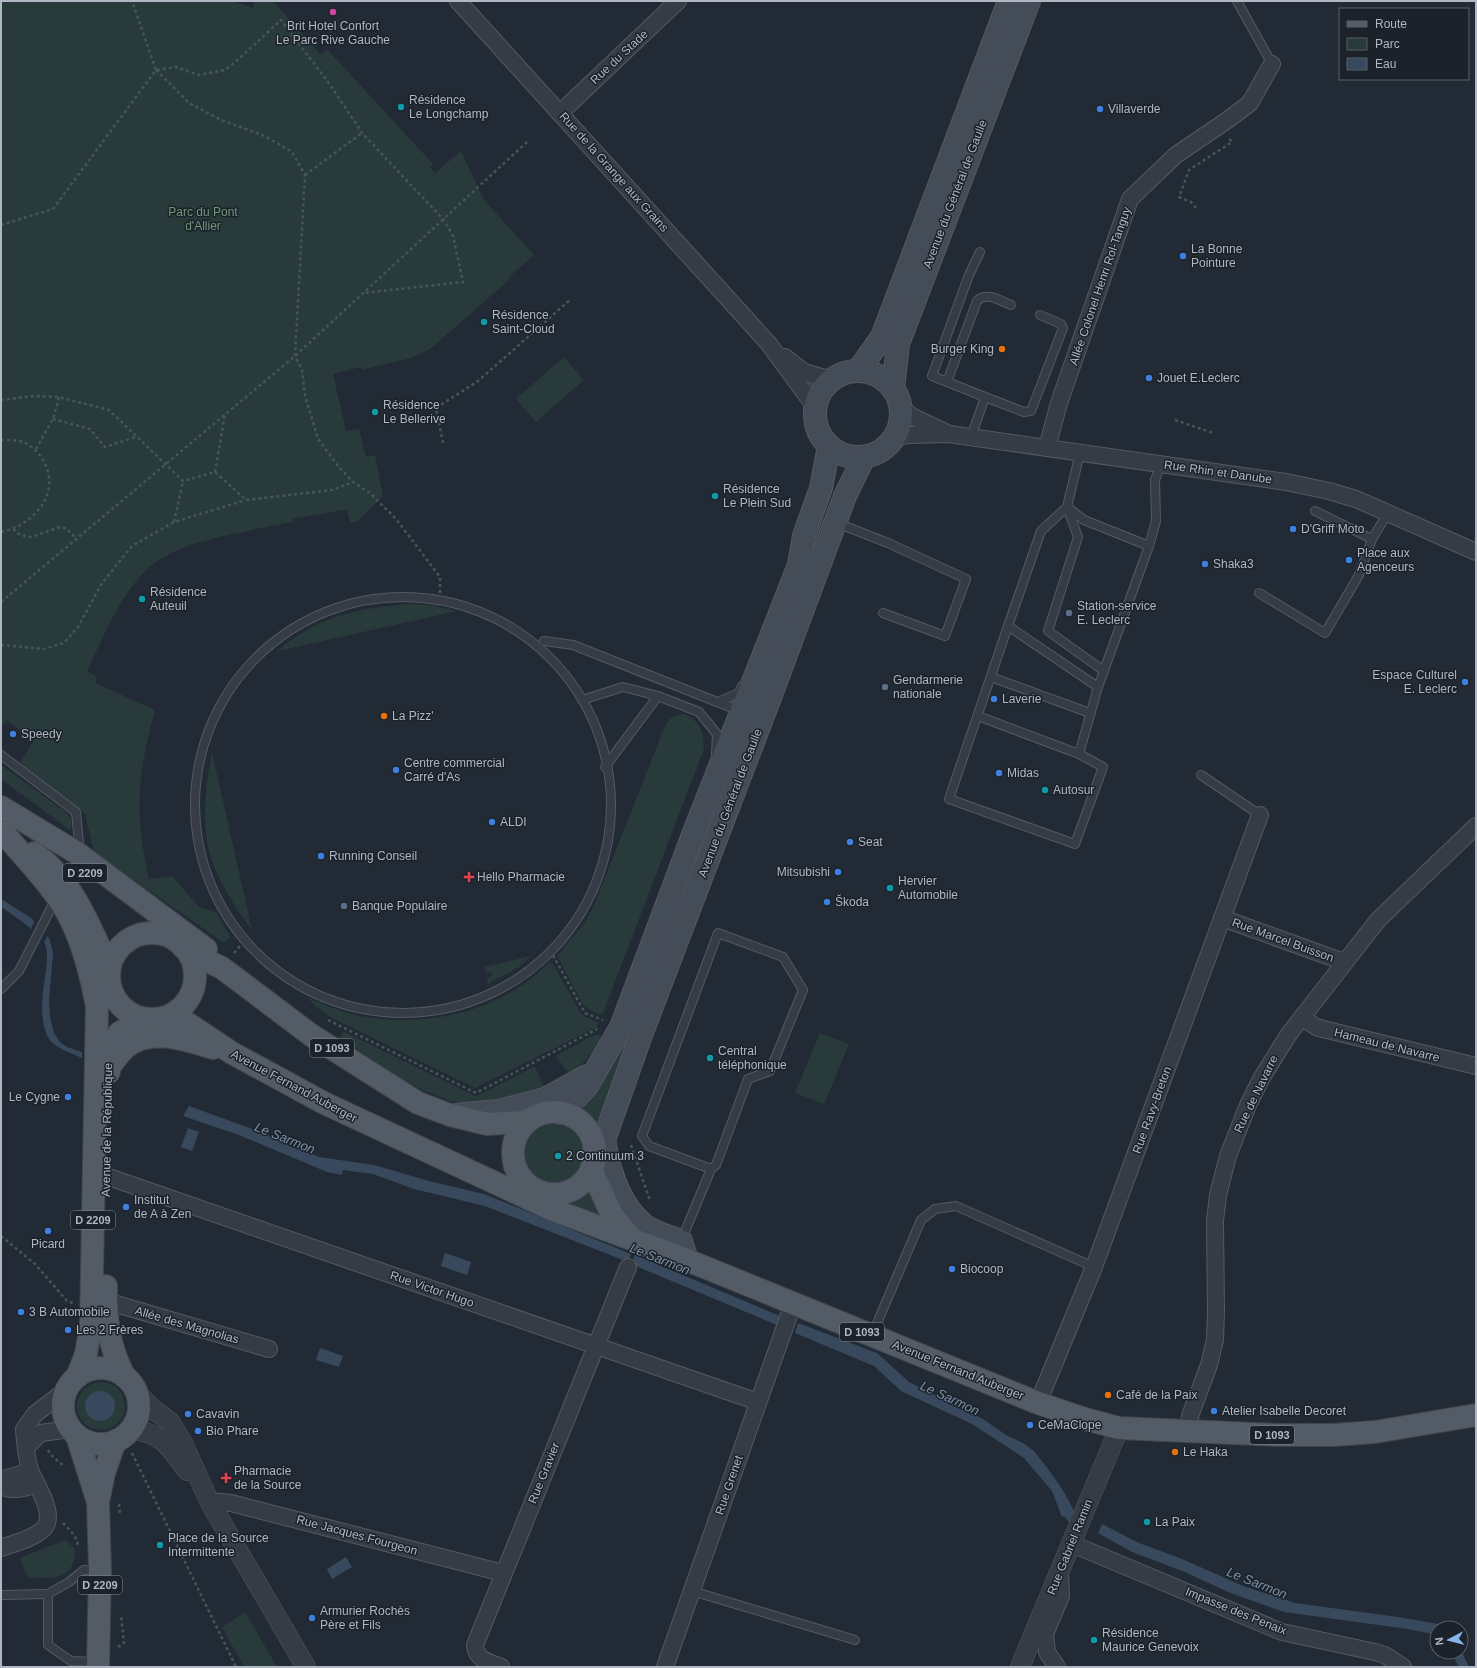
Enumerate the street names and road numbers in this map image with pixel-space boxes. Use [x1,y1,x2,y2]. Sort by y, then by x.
street label: Rue du Stade [587,27,651,87]
street label: Rue de la Grange aux Grains [557,109,671,235]
street label: Avenue du Général de Gaulle [920,117,990,270]
street label: Allée Colonel Henri Rol-Tanguy [1066,205,1134,367]
street label: Rue Rhin et Danube [1163,458,1273,487]
street label: Avenue du Général de Gaulle [695,726,765,879]
road number: D 2209 [63,864,107,882]
street label: Rue Marcel Buisson [1230,915,1336,965]
street label: Hameau de Navarre [1333,1025,1441,1065]
road number: D 1093 [310,1039,354,1057]
street label: Avenue Fernand Auberger [229,1047,359,1125]
street label: Rue de Navarre [1231,1053,1281,1135]
street label: Avenue de la République [99,1063,115,1197]
street label: Rue Ravy-Breton [1130,1064,1174,1156]
road number: D 2209 [71,1211,115,1229]
street label: Rue Victor Hugo [388,1268,476,1310]
street label: Allée des Magnolias [133,1303,241,1347]
road number: D 1093 [840,1323,884,1341]
street label: Avenue Fernand Auberger [890,1337,1026,1403]
road number: D 1093 [1250,1426,1294,1444]
street label: Rue Gravier [525,1440,563,1506]
street label: Rue Grenet [712,1453,746,1517]
street label: Rue Gabriel Ramin [1044,1497,1096,1597]
street label: Rue Jacques Fourgeon [295,1512,419,1558]
road number: D 2209 [78,1576,122,1594]
street label: Impasse des Penaix [1183,1584,1289,1638]

